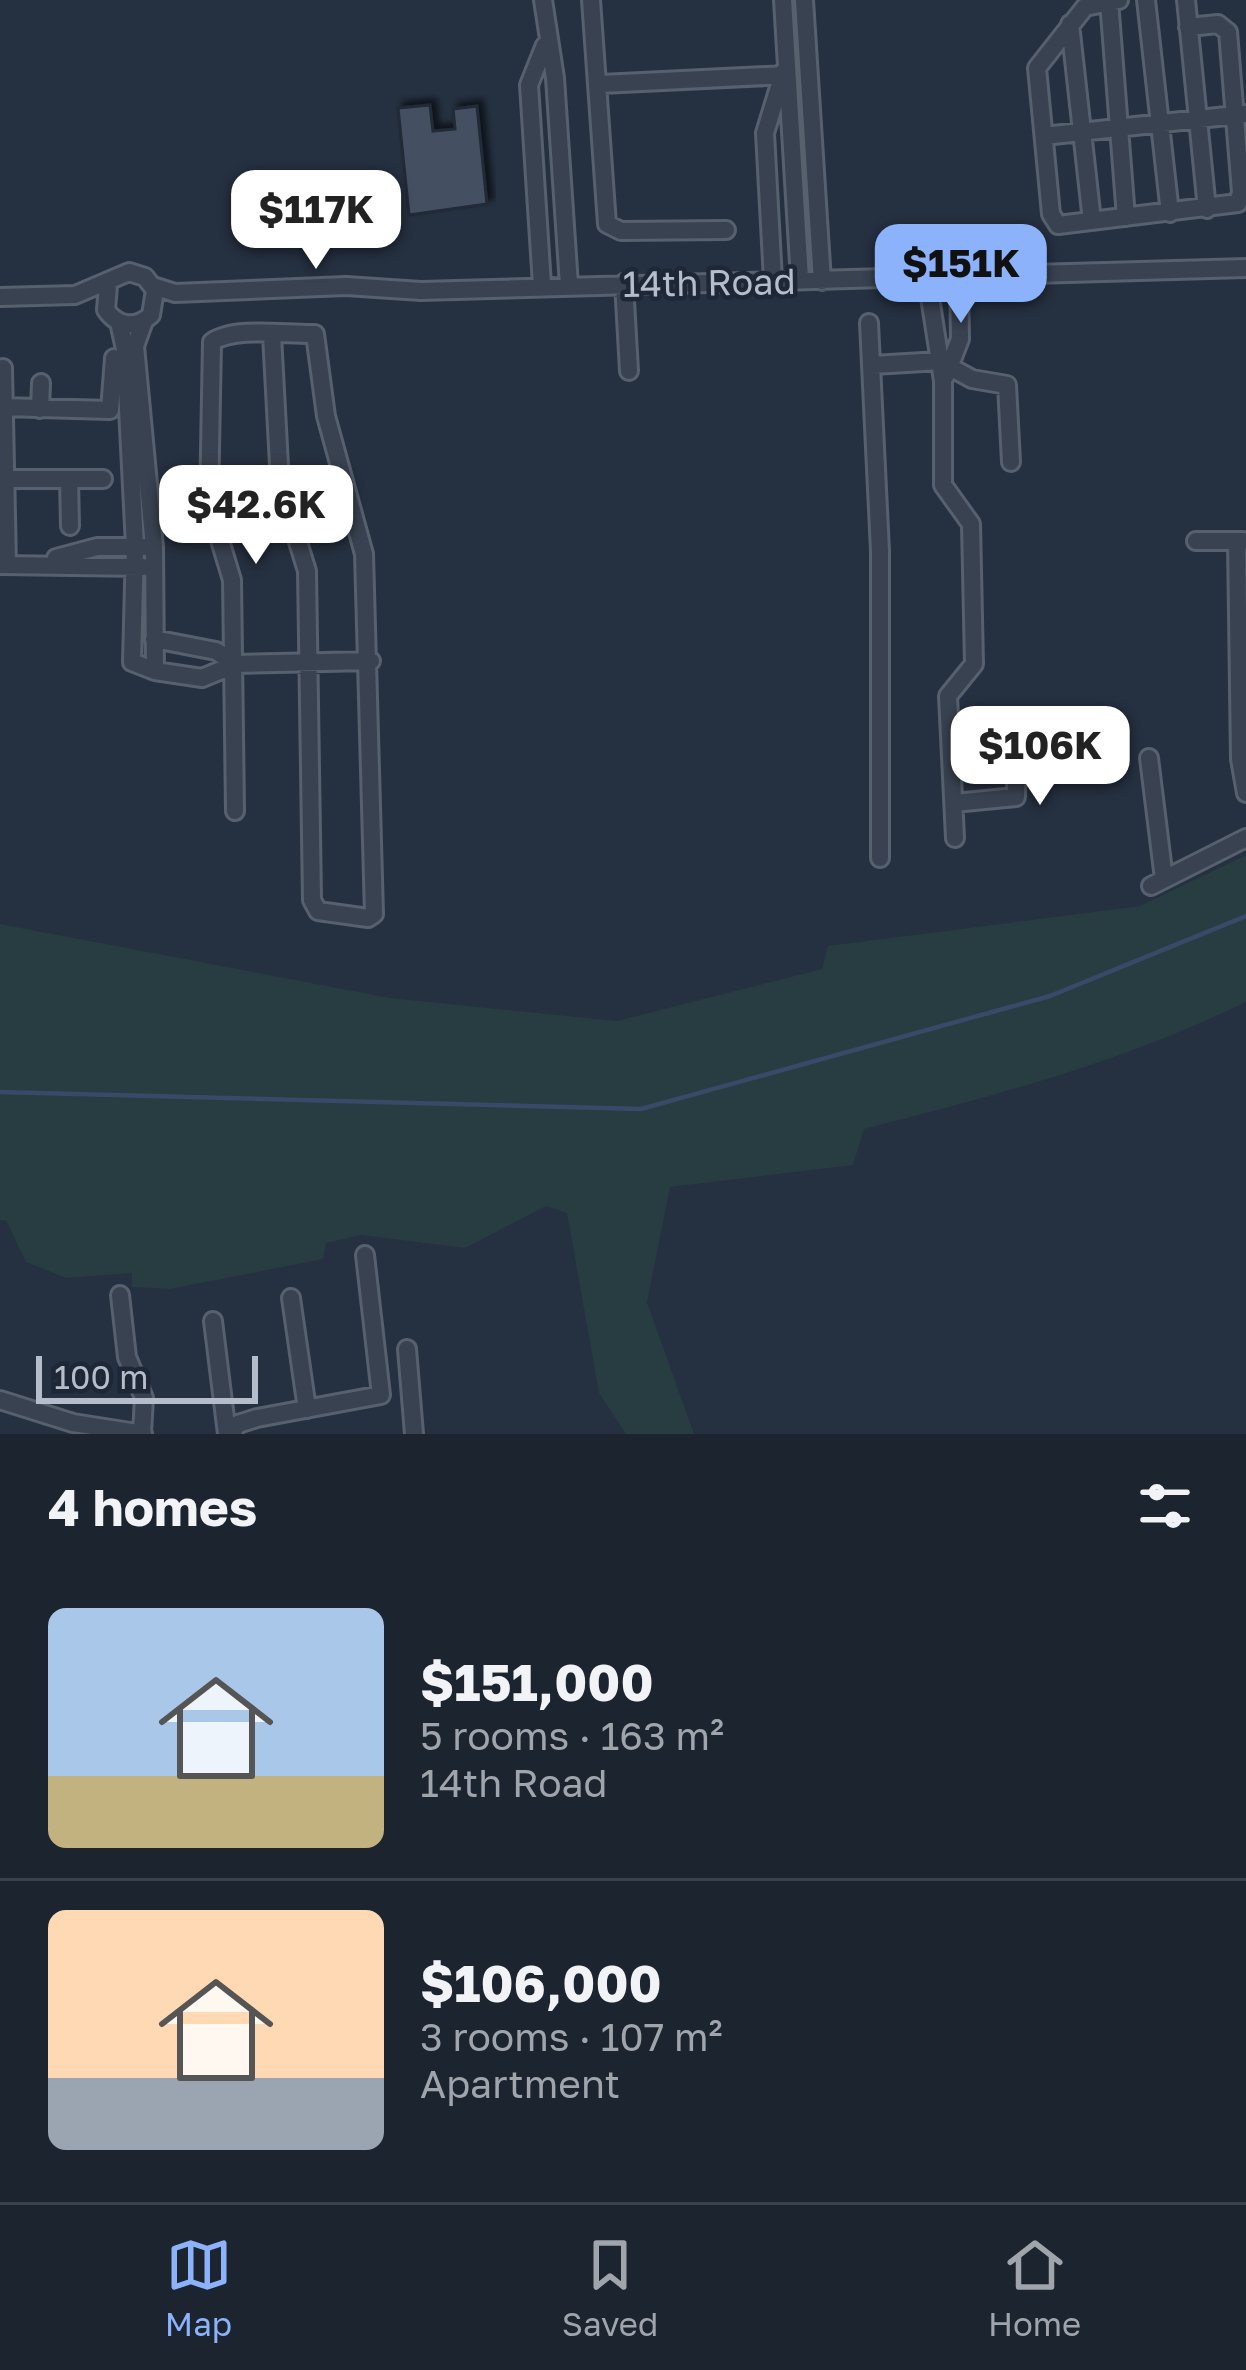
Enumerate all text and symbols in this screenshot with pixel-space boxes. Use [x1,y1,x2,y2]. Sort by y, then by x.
pin: $117K [232,170,400,272]
text: $117K [258,185,374,232]
pin: $151K [877,224,1045,326]
text: $151K [902,239,1020,286]
street label: 14th Road [622,259,796,305]
pin: $42.6K [158,465,354,567]
text: $42.6K [186,480,326,527]
pin: $106K [956,706,1124,808]
text: $106K [978,721,1102,768]
scale bar [36,1350,258,1403]
text: 100 m [54,1357,148,1396]
icon: filters [1132,1473,1198,1539]
text: 4 homes [48,1476,257,1537]
text: $151,000 [420,1651,654,1712]
icon: home [144,1656,288,1800]
text: 5 rooms · 163 m² [420,1712,724,1759]
text: 14th Road [420,1759,608,1806]
text: $106,000 [420,1952,662,2013]
icon: home [144,1958,288,2102]
text: 3 rooms · 107 m² [420,2013,723,2060]
text: Apartment [420,2060,620,2107]
tab: Map [165,2232,232,2343]
tab: Saved [562,2232,658,2343]
tab: Home [988,2232,1081,2343]

